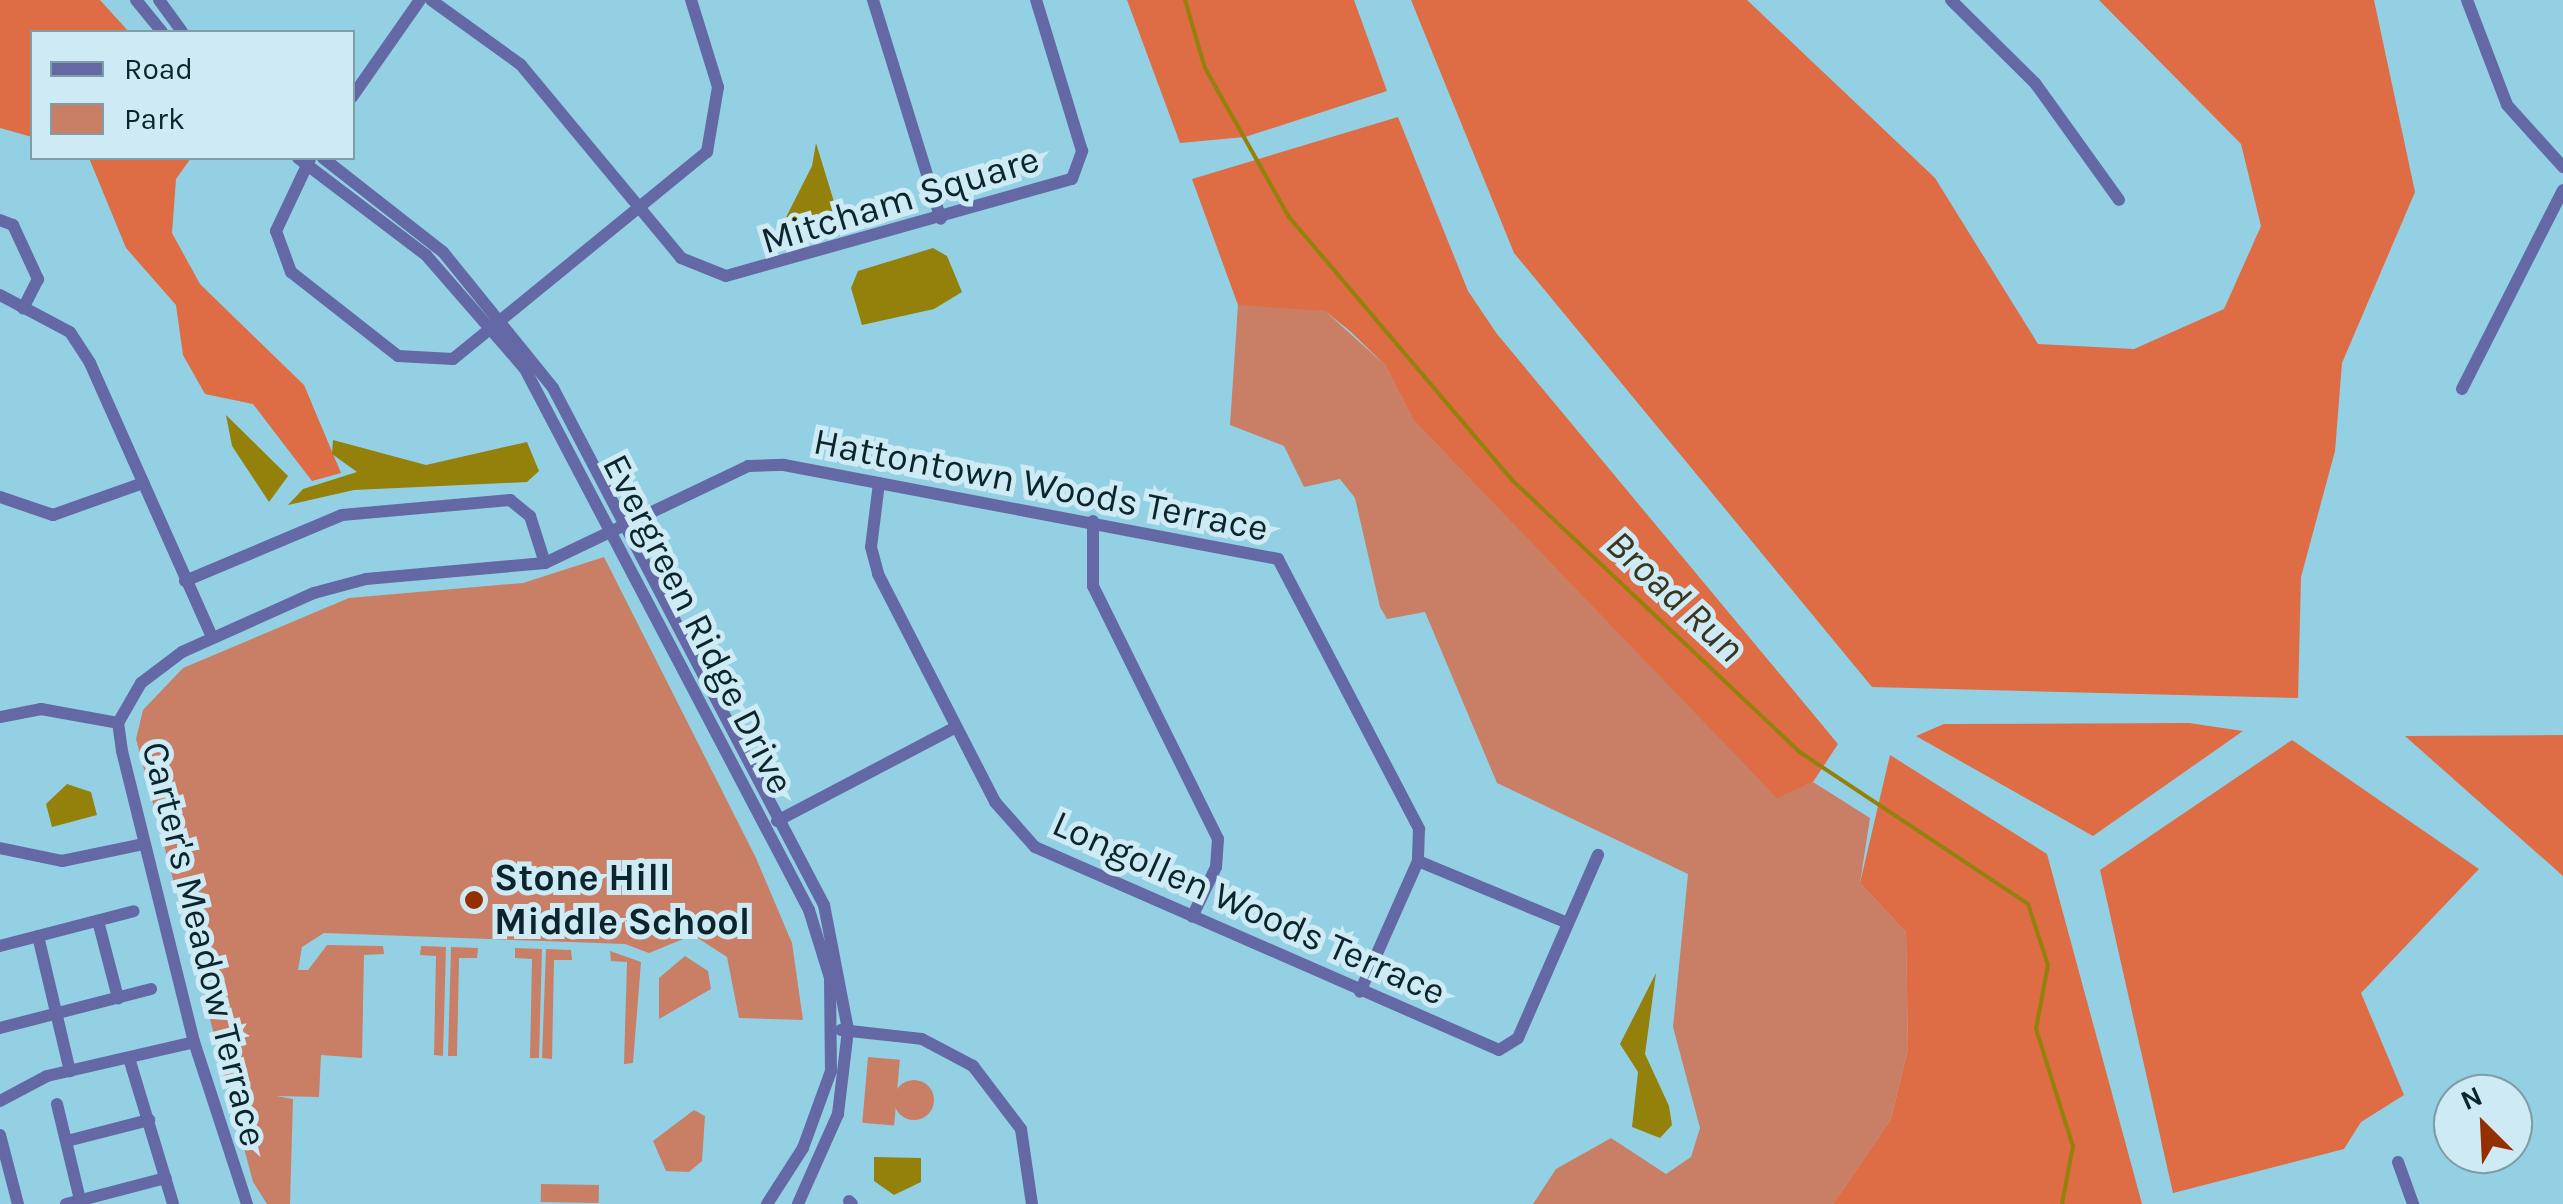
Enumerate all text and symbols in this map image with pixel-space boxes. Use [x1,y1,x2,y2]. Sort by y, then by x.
legend [30,30,355,160]
text: Road [124,51,193,87]
text: Park [124,101,185,137]
street label: Mitcham Square [756,136,1044,264]
street label: Hattontown Woods Terrace [810,419,1272,551]
street label: Evergreen Ridge Drive [593,447,803,801]
water label: Broad Run [1596,520,1754,672]
street label: Carter's Meadow Terrace [132,737,276,1151]
street label: Longollen Woods Terrace [1045,801,1453,1015]
place label: Stone Hill Middle School [494,855,750,944]
marker: Stone Hill Middle School [463,889,485,911]
north arrow [2433,1074,2533,1174]
text: N [2456,1079,2487,1117]

